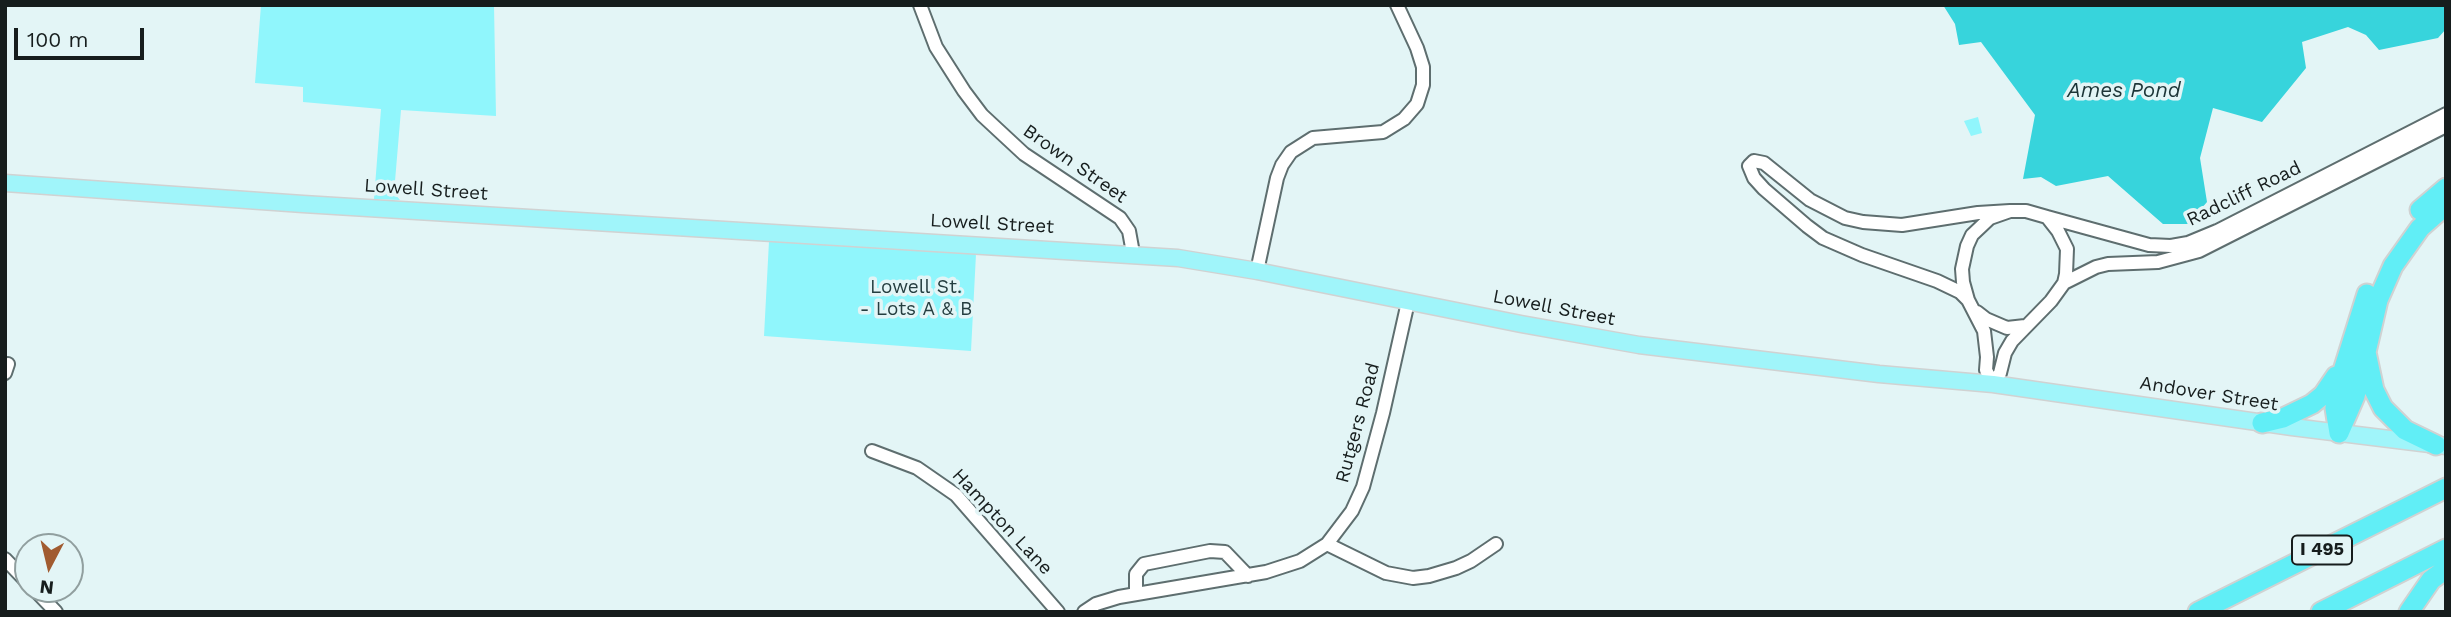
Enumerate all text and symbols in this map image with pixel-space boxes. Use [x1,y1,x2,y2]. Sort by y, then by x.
scale bar [18,14,147,58]
text: 100 m [27,27,89,52]
water label: Ames Pond [2067,78,2181,104]
street label: Brown Street [1018,120,1132,208]
street label: Radcliff Road [2183,156,2305,232]
street label: Lowell Street [363,174,489,206]
street label: Lowell Street [929,209,1055,239]
park label: Lowell St. - Lots A & B [860,276,972,320]
street label: Lowell Street [1491,285,1617,331]
street label: Rutgers Road [1331,360,1385,486]
street label: Andover Street [2138,372,2280,416]
street label: Hampton Lane [947,464,1057,580]
north arrow [14,533,84,603]
road number: I 495 [2292,536,2352,564]
text: N [38,575,55,600]

